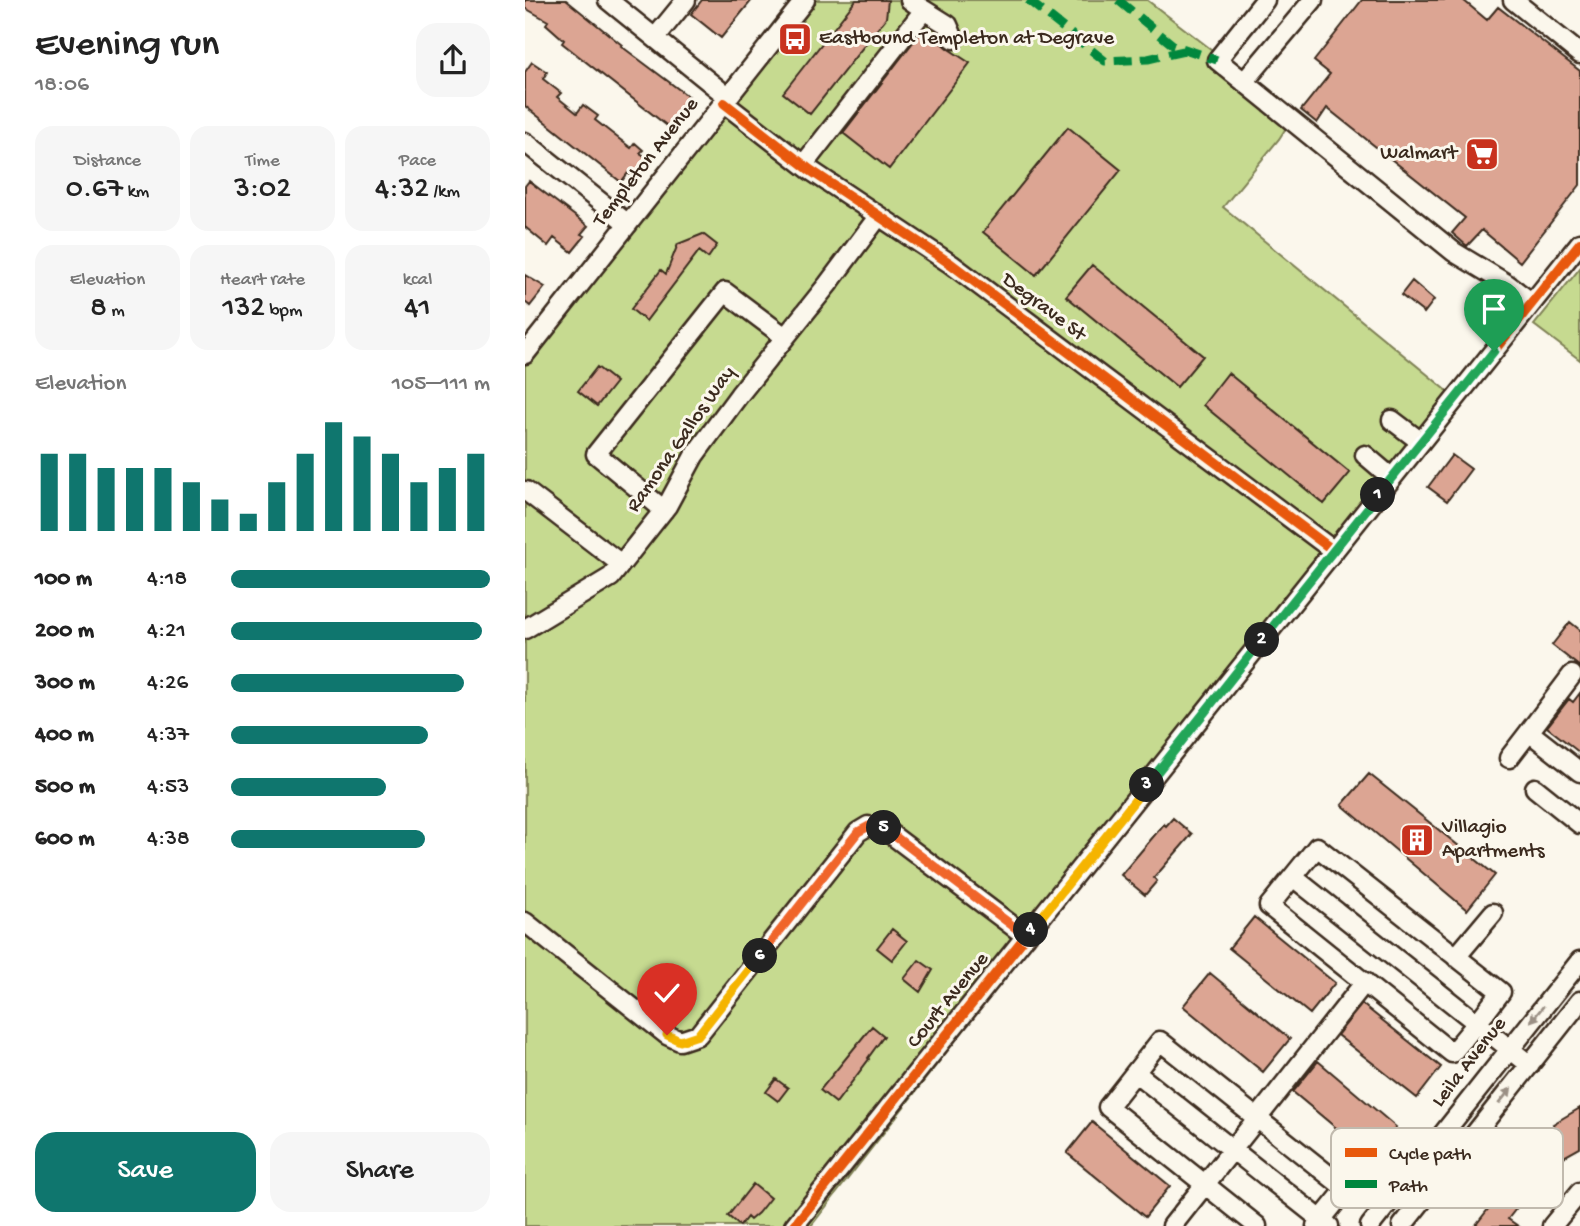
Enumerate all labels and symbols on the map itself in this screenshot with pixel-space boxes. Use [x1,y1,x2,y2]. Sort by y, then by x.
bus stop icon: Eastbound Templeton at Degrave [776,20,814,58]
place label: Eastbound Templeton at Degrave [819,27,1115,52]
street label: Templeton Avenue [588,92,706,233]
supermarket icon: Walmart [1463,135,1501,173]
place label: Walmart [1380,142,1459,167]
street label: Degrave St [994,267,1092,349]
pin [1464,279,1524,351]
street label: Ramona Gallos Way [622,362,742,518]
pin: 1 [1361,477,1395,512]
pin: 2 [1245,622,1279,658]
pin: 3 [1129,768,1165,802]
pin: 5 [867,810,901,846]
place label: Villagio Apartments [1441,816,1546,865]
building icon: Villagio Apartments [1398,821,1436,859]
pin: 4 [1014,912,1049,948]
pin: 6 [743,939,777,974]
street label: Court Avenue [903,947,996,1054]
pin [637,963,697,1035]
one-way arrow [1530,1005,1545,1023]
street label: Leila Avenue [1427,1012,1514,1113]
one-way arrow [1497,1087,1512,1105]
legend [1331,1128,1563,1208]
text: Cycle path [1389,1144,1471,1167]
text: Path [1388,1176,1428,1199]

